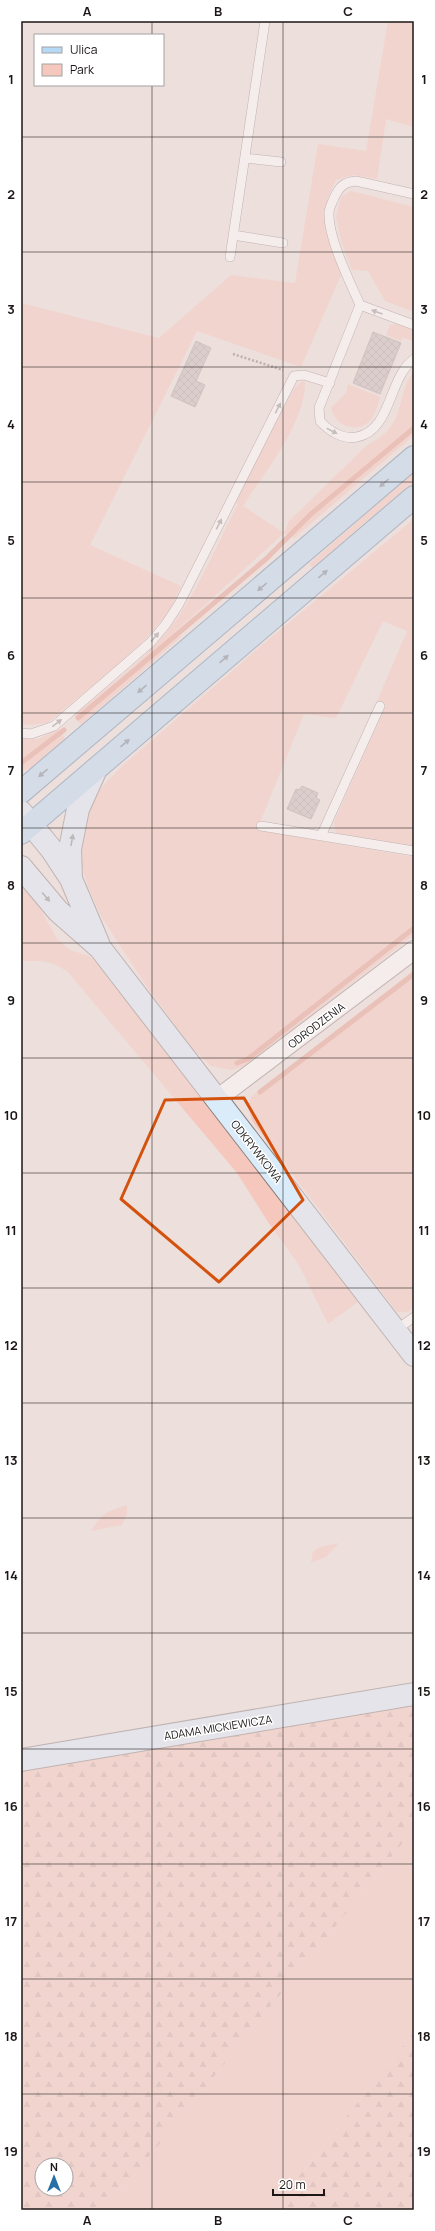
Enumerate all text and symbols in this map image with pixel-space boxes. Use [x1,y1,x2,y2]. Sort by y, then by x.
text: A [83,2,92,20]
text: B [214,2,222,20]
text: C [343,2,353,20]
legend [34,34,164,86]
text: Ulica [70,41,97,58]
text: Park [70,61,95,78]
text: 1 [8,70,14,88]
text: 1 [421,70,427,88]
text: 2 [7,185,15,203]
text: 2 [420,185,428,203]
text: 3 [7,300,15,318]
text: 3 [420,300,428,318]
one-way arrow [371,308,383,314]
one-way arrow [274,403,281,414]
text: 4 [7,415,15,433]
text: 4 [420,415,428,433]
one-way arrow [326,427,338,434]
one-way arrow [379,478,390,487]
one-way arrow [216,519,222,530]
text: 5 [7,531,15,549]
text: 5 [420,531,428,549]
one-way arrow [317,570,328,579]
one-way arrow [257,582,268,591]
one-way arrow [150,632,160,642]
text: 6 [7,646,15,664]
text: 6 [420,646,428,664]
one-way arrow [219,654,229,663]
one-way arrow [137,685,147,694]
one-way arrow [52,718,63,727]
one-way arrow [120,739,131,748]
text: 7 [8,761,15,779]
text: 7 [421,761,428,779]
one-way arrow [38,769,48,778]
one-way arrow [69,834,75,846]
text: 8 [7,876,15,894]
text: 8 [420,876,428,894]
one-way arrow [42,891,51,902]
text: 9 [7,991,15,1009]
text: 9 [420,991,428,1009]
street label: ODRODZENIA [284,999,348,1051]
text: 10 [4,1106,18,1124]
text: 10 [417,1106,431,1124]
street label: ODKRYWKOWA [228,1117,286,1185]
text: 11 [5,1221,17,1239]
text: 11 [418,1221,430,1239]
text: 12 [4,1336,18,1354]
text: 12 [417,1336,431,1354]
text: 13 [4,1451,18,1469]
text: 13 [417,1451,431,1469]
text: 14 [4,1566,18,1584]
text: 14 [417,1566,431,1584]
text: 15 [4,1682,18,1700]
text: 15 [417,1682,431,1700]
street label: ADAMA MICKIEWICZA [163,1711,273,1743]
text: 16 [4,1797,18,1815]
text: 16 [417,1797,431,1815]
text: 17 [5,1912,17,1930]
text: 17 [418,1912,430,1930]
text: 18 [4,2027,18,2045]
text: 18 [417,2027,431,2045]
text: 19 [4,2142,18,2160]
text: 19 [417,2142,431,2160]
north arrow [34,2157,74,2197]
text: N [50,2159,58,2174]
scale bar [273,2171,324,2197]
text: 20 m [279,2176,306,2193]
text: A [83,2211,92,2229]
text: B [214,2211,222,2229]
text: C [343,2211,353,2229]

